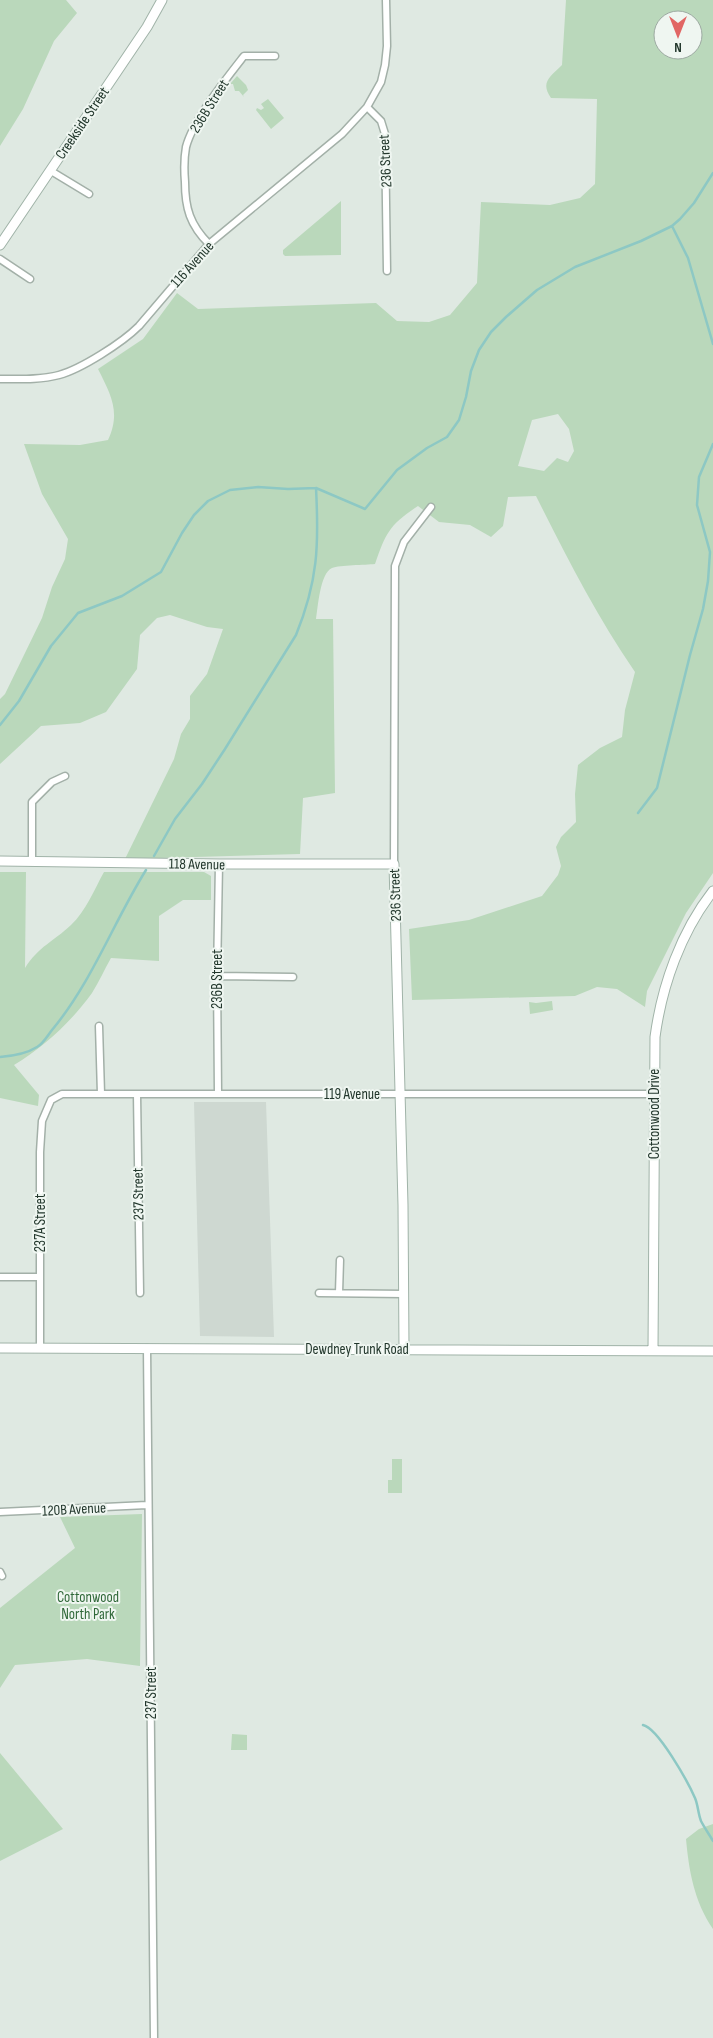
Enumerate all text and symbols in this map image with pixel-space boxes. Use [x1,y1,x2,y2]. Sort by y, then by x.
north arrow [653,10,703,60]
text: N [674,39,682,56]
street label: 236B Street [186,76,234,137]
street label: Creekside Street [51,83,114,163]
street label: 236 Street [375,134,396,188]
street label: 116 Avenue [167,237,218,292]
street label: 118 Avenue [169,855,225,874]
street label: 236 Street [385,868,406,922]
street label: 236B Street [208,949,227,1009]
street label: Cottonwood Drive [645,1069,664,1159]
street label: 119 Avenue [324,1085,380,1104]
street label: 237 Street [129,1167,148,1220]
street label: 237A Street [31,1193,50,1252]
street label: Dewdney Trunk Road [305,1340,409,1359]
street label: 120B Avenue [42,1498,106,1521]
park label: Cottonwood North Park [57,1588,119,1624]
street label: 237 Street [142,1666,161,1719]

